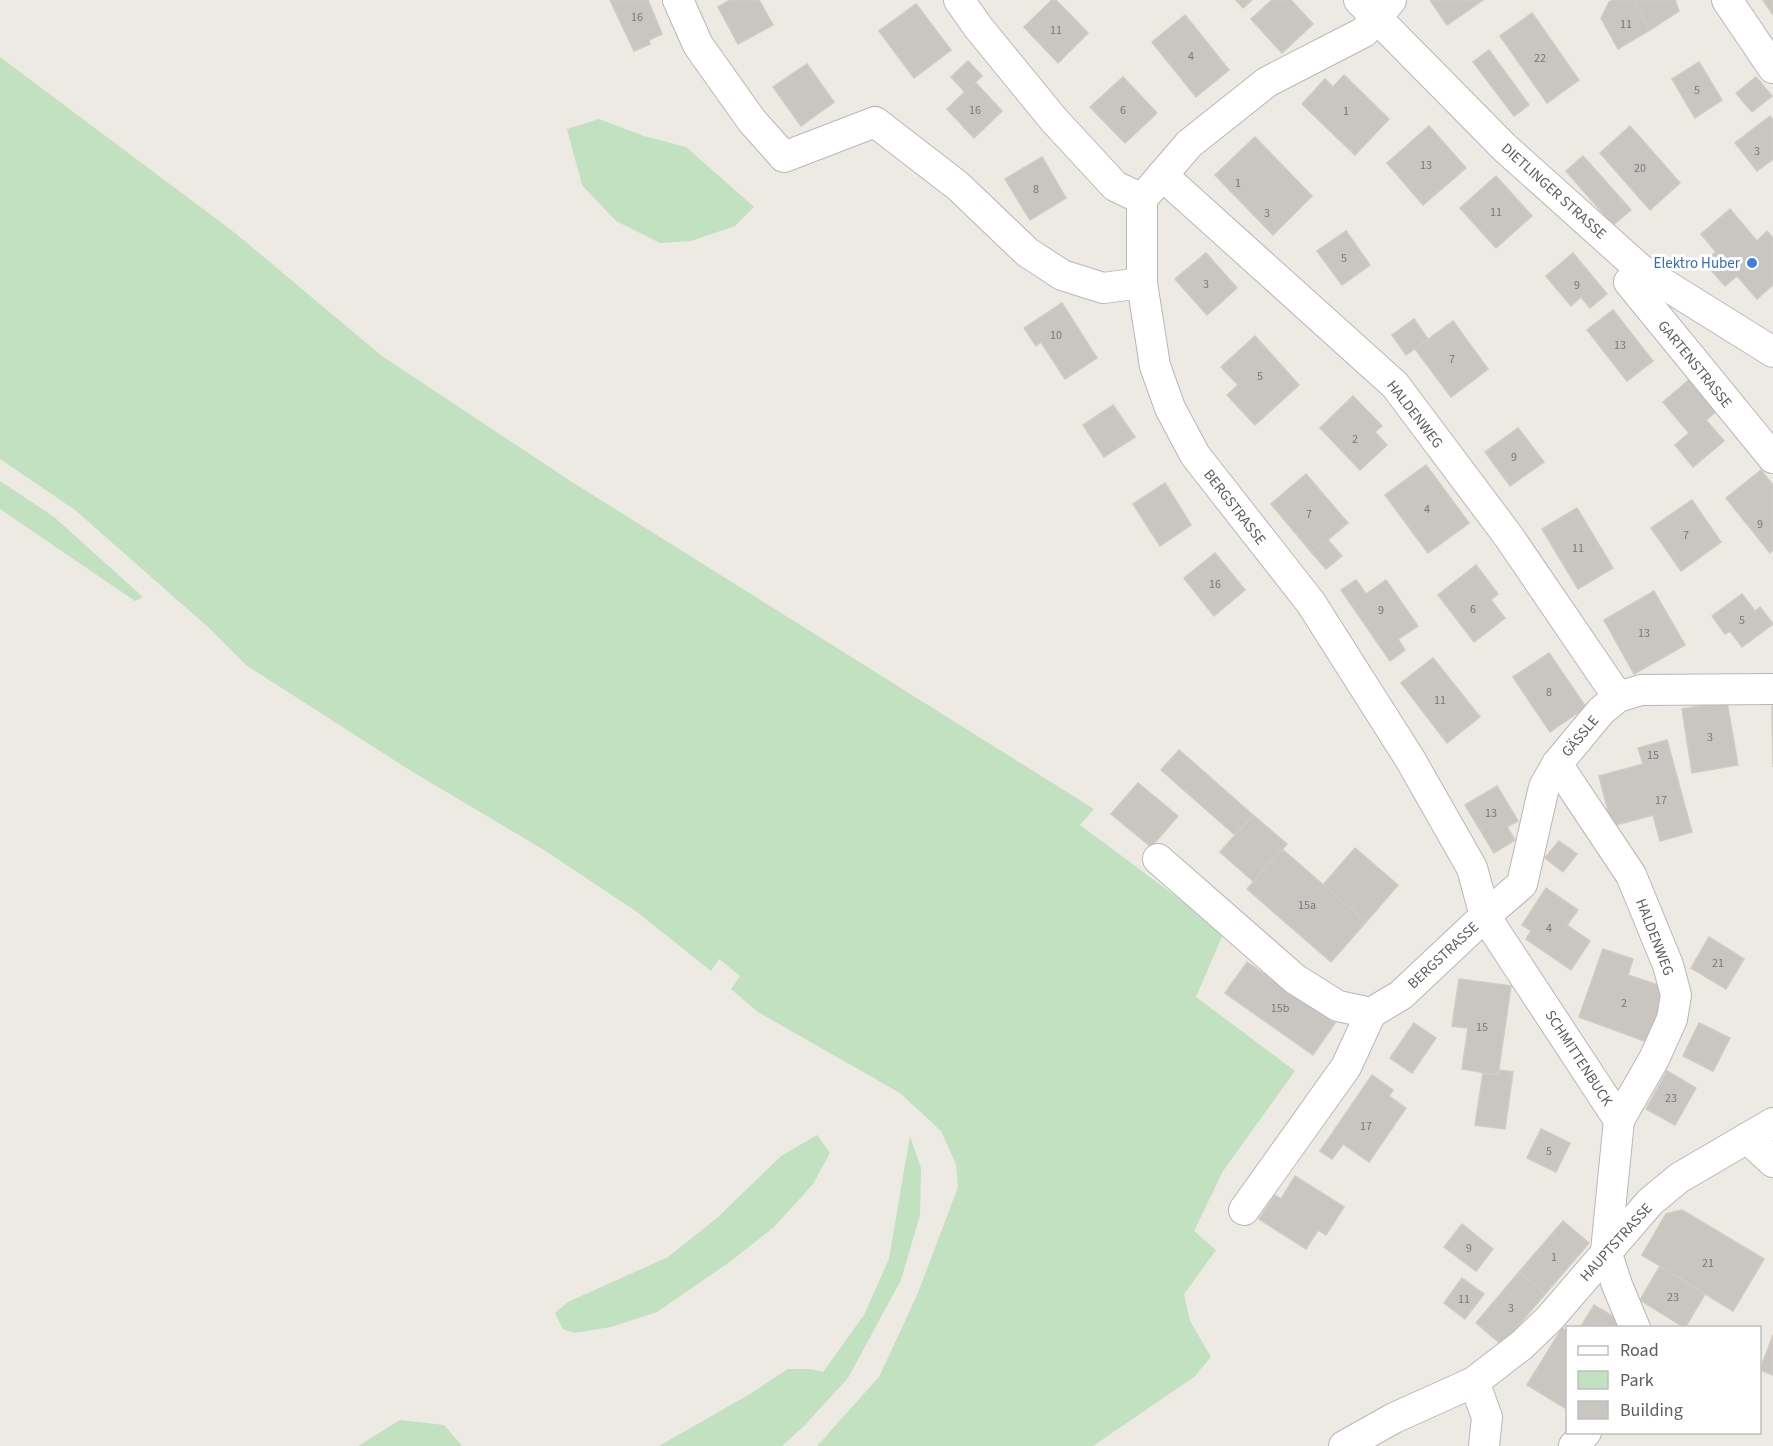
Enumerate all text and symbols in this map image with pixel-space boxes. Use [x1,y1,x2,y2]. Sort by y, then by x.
house number: 16 [631,9,643,26]
house number: 11 [1620,16,1632,33]
house number: 11 [1050,22,1062,39]
house number: 4 [1188,48,1194,65]
house number: 22 [1534,50,1546,67]
house number: 5 [1694,82,1700,99]
house number: 16 [969,102,981,119]
house number: 6 [1120,102,1126,119]
house number: 1 [1343,103,1349,120]
street label: DIETLINGER STRASSE [1497,138,1611,244]
house number: 3 [1754,143,1760,160]
house number: 13 [1420,157,1432,174]
house number: 20 [1634,160,1646,177]
house number: 1 [1235,175,1241,192]
house number: 8 [1033,181,1039,198]
house number: 11 [1490,204,1502,221]
house number: 3 [1264,205,1270,222]
house number: 5 [1341,250,1347,267]
place label: Elektro Huber [1654,253,1741,274]
marker: Elektro Huber [1745,256,1759,270]
house number: 3 [1203,276,1209,293]
house number: 9 [1574,277,1580,294]
street label: GARTENSTRASSE [1653,316,1737,413]
house number: 10 [1050,327,1062,344]
house number: 13 [1614,337,1626,354]
house number: 7 [1449,351,1455,368]
house number: 5 [1257,368,1263,385]
street label: HALDENWEG [1381,376,1448,453]
house number: 2 [1352,431,1358,448]
house number: 9 [1511,449,1517,466]
street label: BERGSTRASSE [1198,465,1271,550]
house number: 4 [1424,501,1430,518]
house number: 7 [1306,506,1312,523]
house number: 9 [1757,516,1763,533]
house number: 7 [1683,527,1689,544]
house number: 11 [1572,540,1584,557]
house number: 16 [1209,576,1221,593]
house number: 6 [1470,601,1476,618]
house number: 9 [1378,602,1384,619]
house number: 5 [1739,612,1745,629]
house number: 13 [1638,625,1650,642]
house number: 8 [1546,684,1552,701]
house number: 11 [1434,692,1446,709]
street label: GÄSSLE [1557,711,1604,762]
house number: 3 [1707,729,1713,746]
house number: 15 [1647,747,1659,764]
house number: 17 [1655,792,1667,809]
house number: 13 [1485,805,1497,822]
street label: HALDENWEG [1630,896,1679,979]
house number: 15a [1298,897,1316,914]
street label: BERGSTRASSE [1403,917,1484,994]
house number: 4 [1546,920,1552,937]
house number: 21 [1712,955,1724,972]
house number: 2 [1621,995,1627,1012]
house number: 15b [1271,1000,1290,1017]
street label: SCHMITTENBUCK [1540,1006,1618,1111]
house number: 15 [1476,1019,1488,1036]
house number: 23 [1665,1090,1677,1107]
house number: 17 [1360,1118,1372,1135]
house number: 5 [1546,1143,1552,1160]
street label: HAUPTSTRASSE [1575,1198,1657,1286]
house number: 9 [1466,1240,1472,1257]
house number: 1 [1551,1249,1557,1266]
house number: 21 [1702,1255,1714,1272]
house number: 23 [1667,1289,1679,1306]
house number: 11 [1458,1291,1470,1308]
house number: 3 [1508,1300,1514,1317]
legend [1566,1326,1761,1434]
text: Road [1620,1338,1659,1363]
text: Park [1620,1368,1654,1393]
text: Building [1620,1398,1683,1423]

